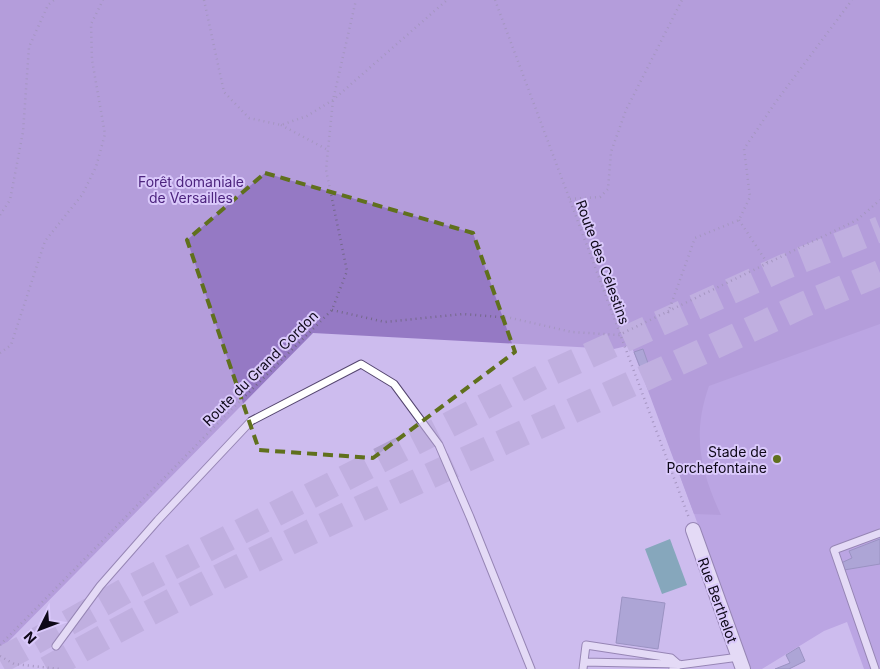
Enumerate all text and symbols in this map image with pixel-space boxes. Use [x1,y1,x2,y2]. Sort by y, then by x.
park label: Forêt domaniale de Versailles [138,173,244,206]
street label: Route des Célestins [573,198,633,326]
street label: Route du Grand Cordon [199,307,321,429]
place label: Stade de Porchefontaine [666,443,767,476]
marker: Stade de Porchefontaine [771,453,783,465]
street label: Rue Berthelot [695,555,741,645]
north arrow [15,604,65,654]
text: N [20,628,40,648]

